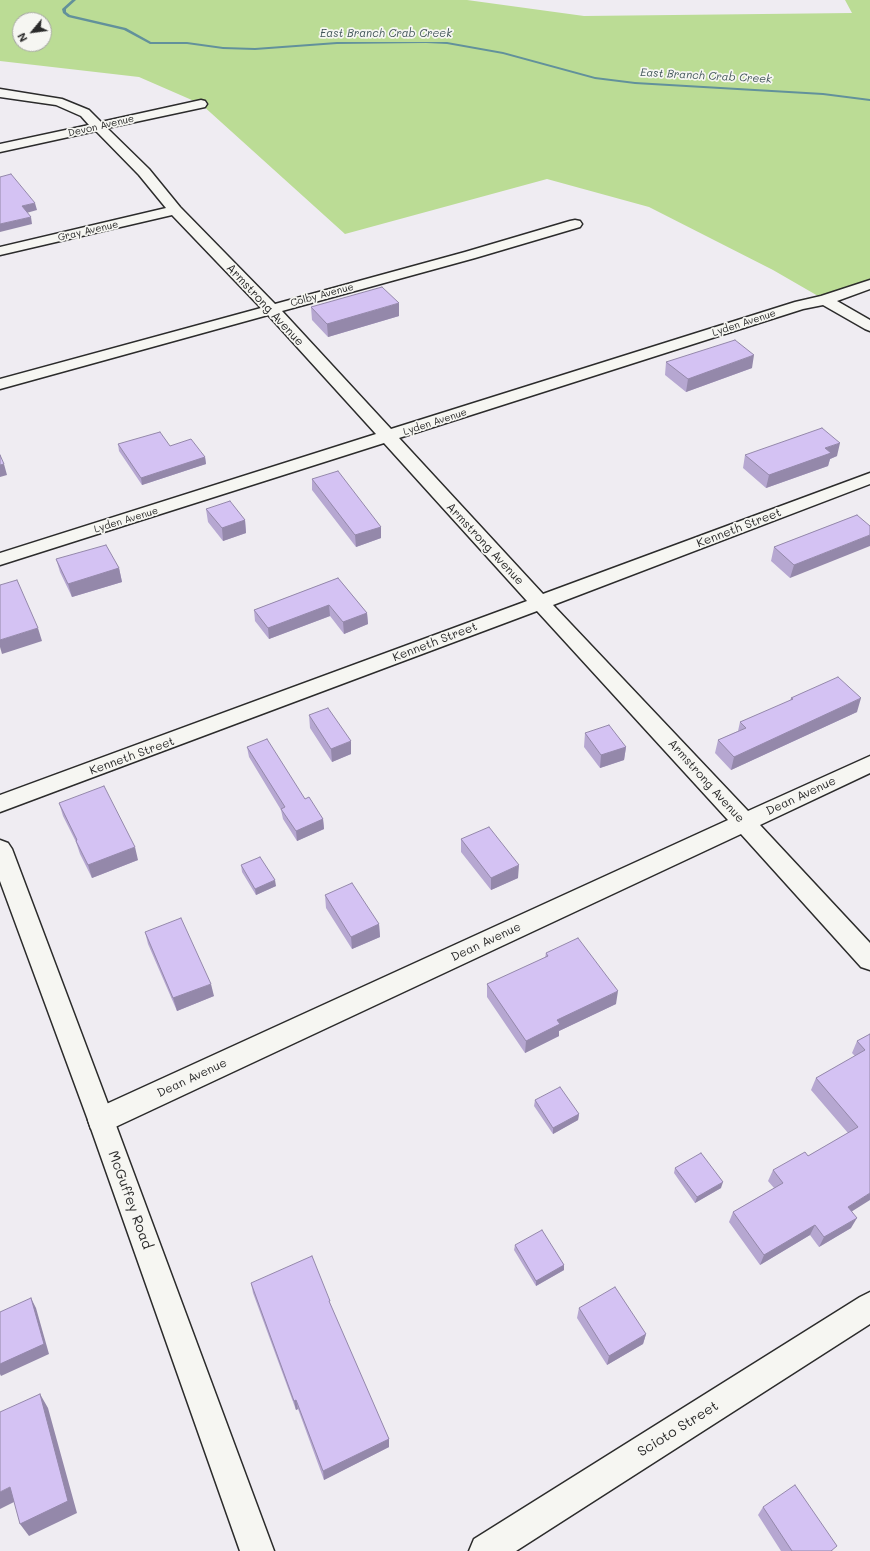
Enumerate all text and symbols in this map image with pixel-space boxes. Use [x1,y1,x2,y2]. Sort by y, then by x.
north arrow [12,12,52,52]
water label: East Branch Crab Creek [320,27,452,41]
text: N [13,30,31,45]
water label: East Branch Crab Creek [640,66,772,86]
street label: Devon Avenue [67,113,135,139]
street label: Gray Avenue [57,218,119,244]
street label: Armstrong Avenue [223,261,307,349]
street label: Colby Avenue [289,281,355,309]
street label: Lyden Avenue [711,307,777,339]
street label: Lyden Avenue [402,406,468,438]
street label: Armstrong Avenue [443,500,527,588]
street label: Lyden Avenue [93,505,159,535]
street label: Kenneth Street [695,505,783,551]
street label: Kenneth Street [391,619,479,665]
street label: Kenneth Street [87,734,177,778]
street label: Armstrong Avenue [665,736,747,826]
street label: Dean Avenue [764,774,838,818]
street label: Dean Avenue [449,920,523,964]
street label: Dean Avenue [155,1056,229,1100]
street label: McGuffey Road [104,1148,156,1252]
street label: Scioto Street [634,1397,722,1461]

